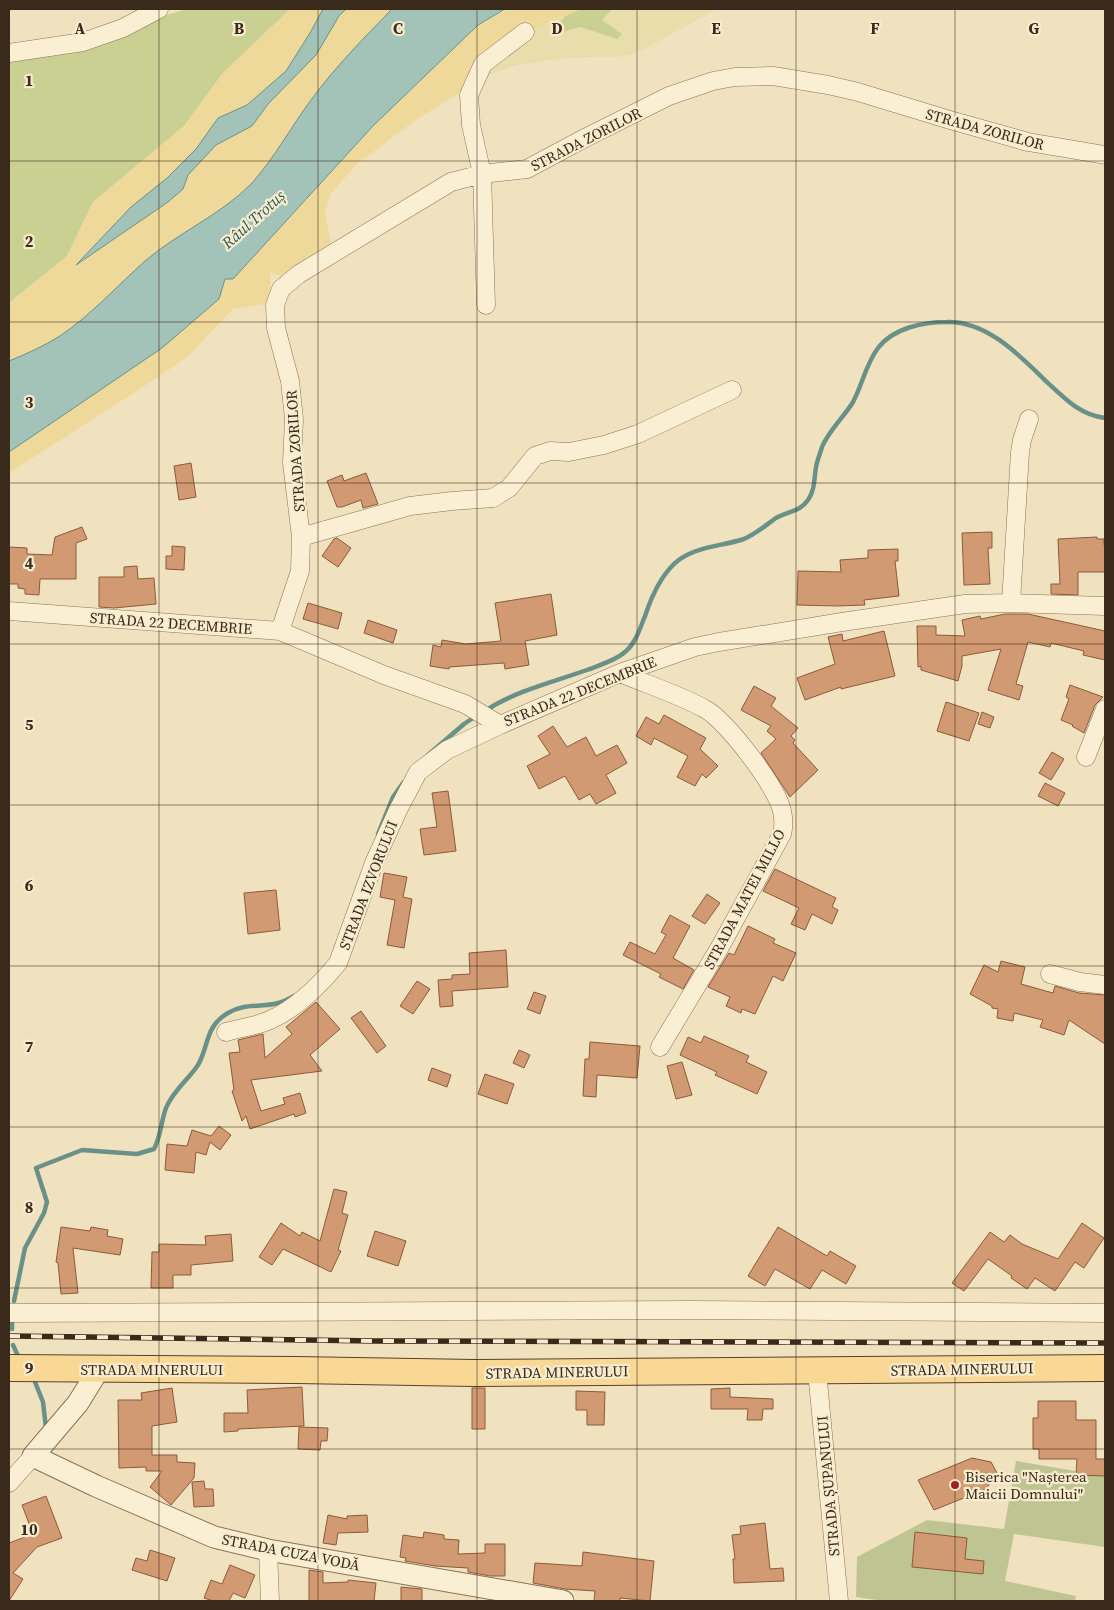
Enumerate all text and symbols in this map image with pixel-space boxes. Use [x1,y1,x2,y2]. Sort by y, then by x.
text: A [75,17,86,39]
text: B [234,17,245,39]
text: C [393,17,403,39]
text: D [551,17,563,39]
text: E [711,17,721,39]
text: F [870,17,880,39]
text: G [1029,17,1040,39]
text: 1 [25,69,33,91]
street label: STRADA ZORILOR [527,102,645,176]
street label: STRADA ZORILOR [923,103,1047,155]
water label: Râul Trotuș [216,185,290,254]
text: 2 [25,230,34,252]
street label: STRADA ZORILOR [280,389,310,513]
text: 3 [25,391,34,413]
text: 4 [25,552,34,574]
street label: STRADA 22 DECEMBRIE [89,607,253,639]
street label: STRADA 22 DECEMBRIE [501,651,659,731]
text: 5 [25,713,34,735]
street label: STRADA IZVORULUI [334,817,402,953]
street label: STRADA MATEI MILLO [698,825,790,973]
text: 6 [25,874,34,896]
text: 7 [25,1035,34,1057]
text: 8 [25,1196,33,1218]
text: 9 [25,1357,34,1379]
street label: STRADA MINERULUI [890,1357,1034,1381]
street label: STRADA MINERULUI [81,1359,223,1380]
street label: STRADA MINERULUI [485,1360,629,1384]
street label: STRADA ȘUPANULUI [811,1415,845,1557]
place label: Biserica "Nașterea Maicii Domnului" [965,1466,1087,1504]
marker: Biserica "Nașterea Maicii Domnului" [949,1479,961,1491]
text: 10 [20,1518,38,1540]
street label: STRADA CUZA VODĂ [220,1528,362,1576]

